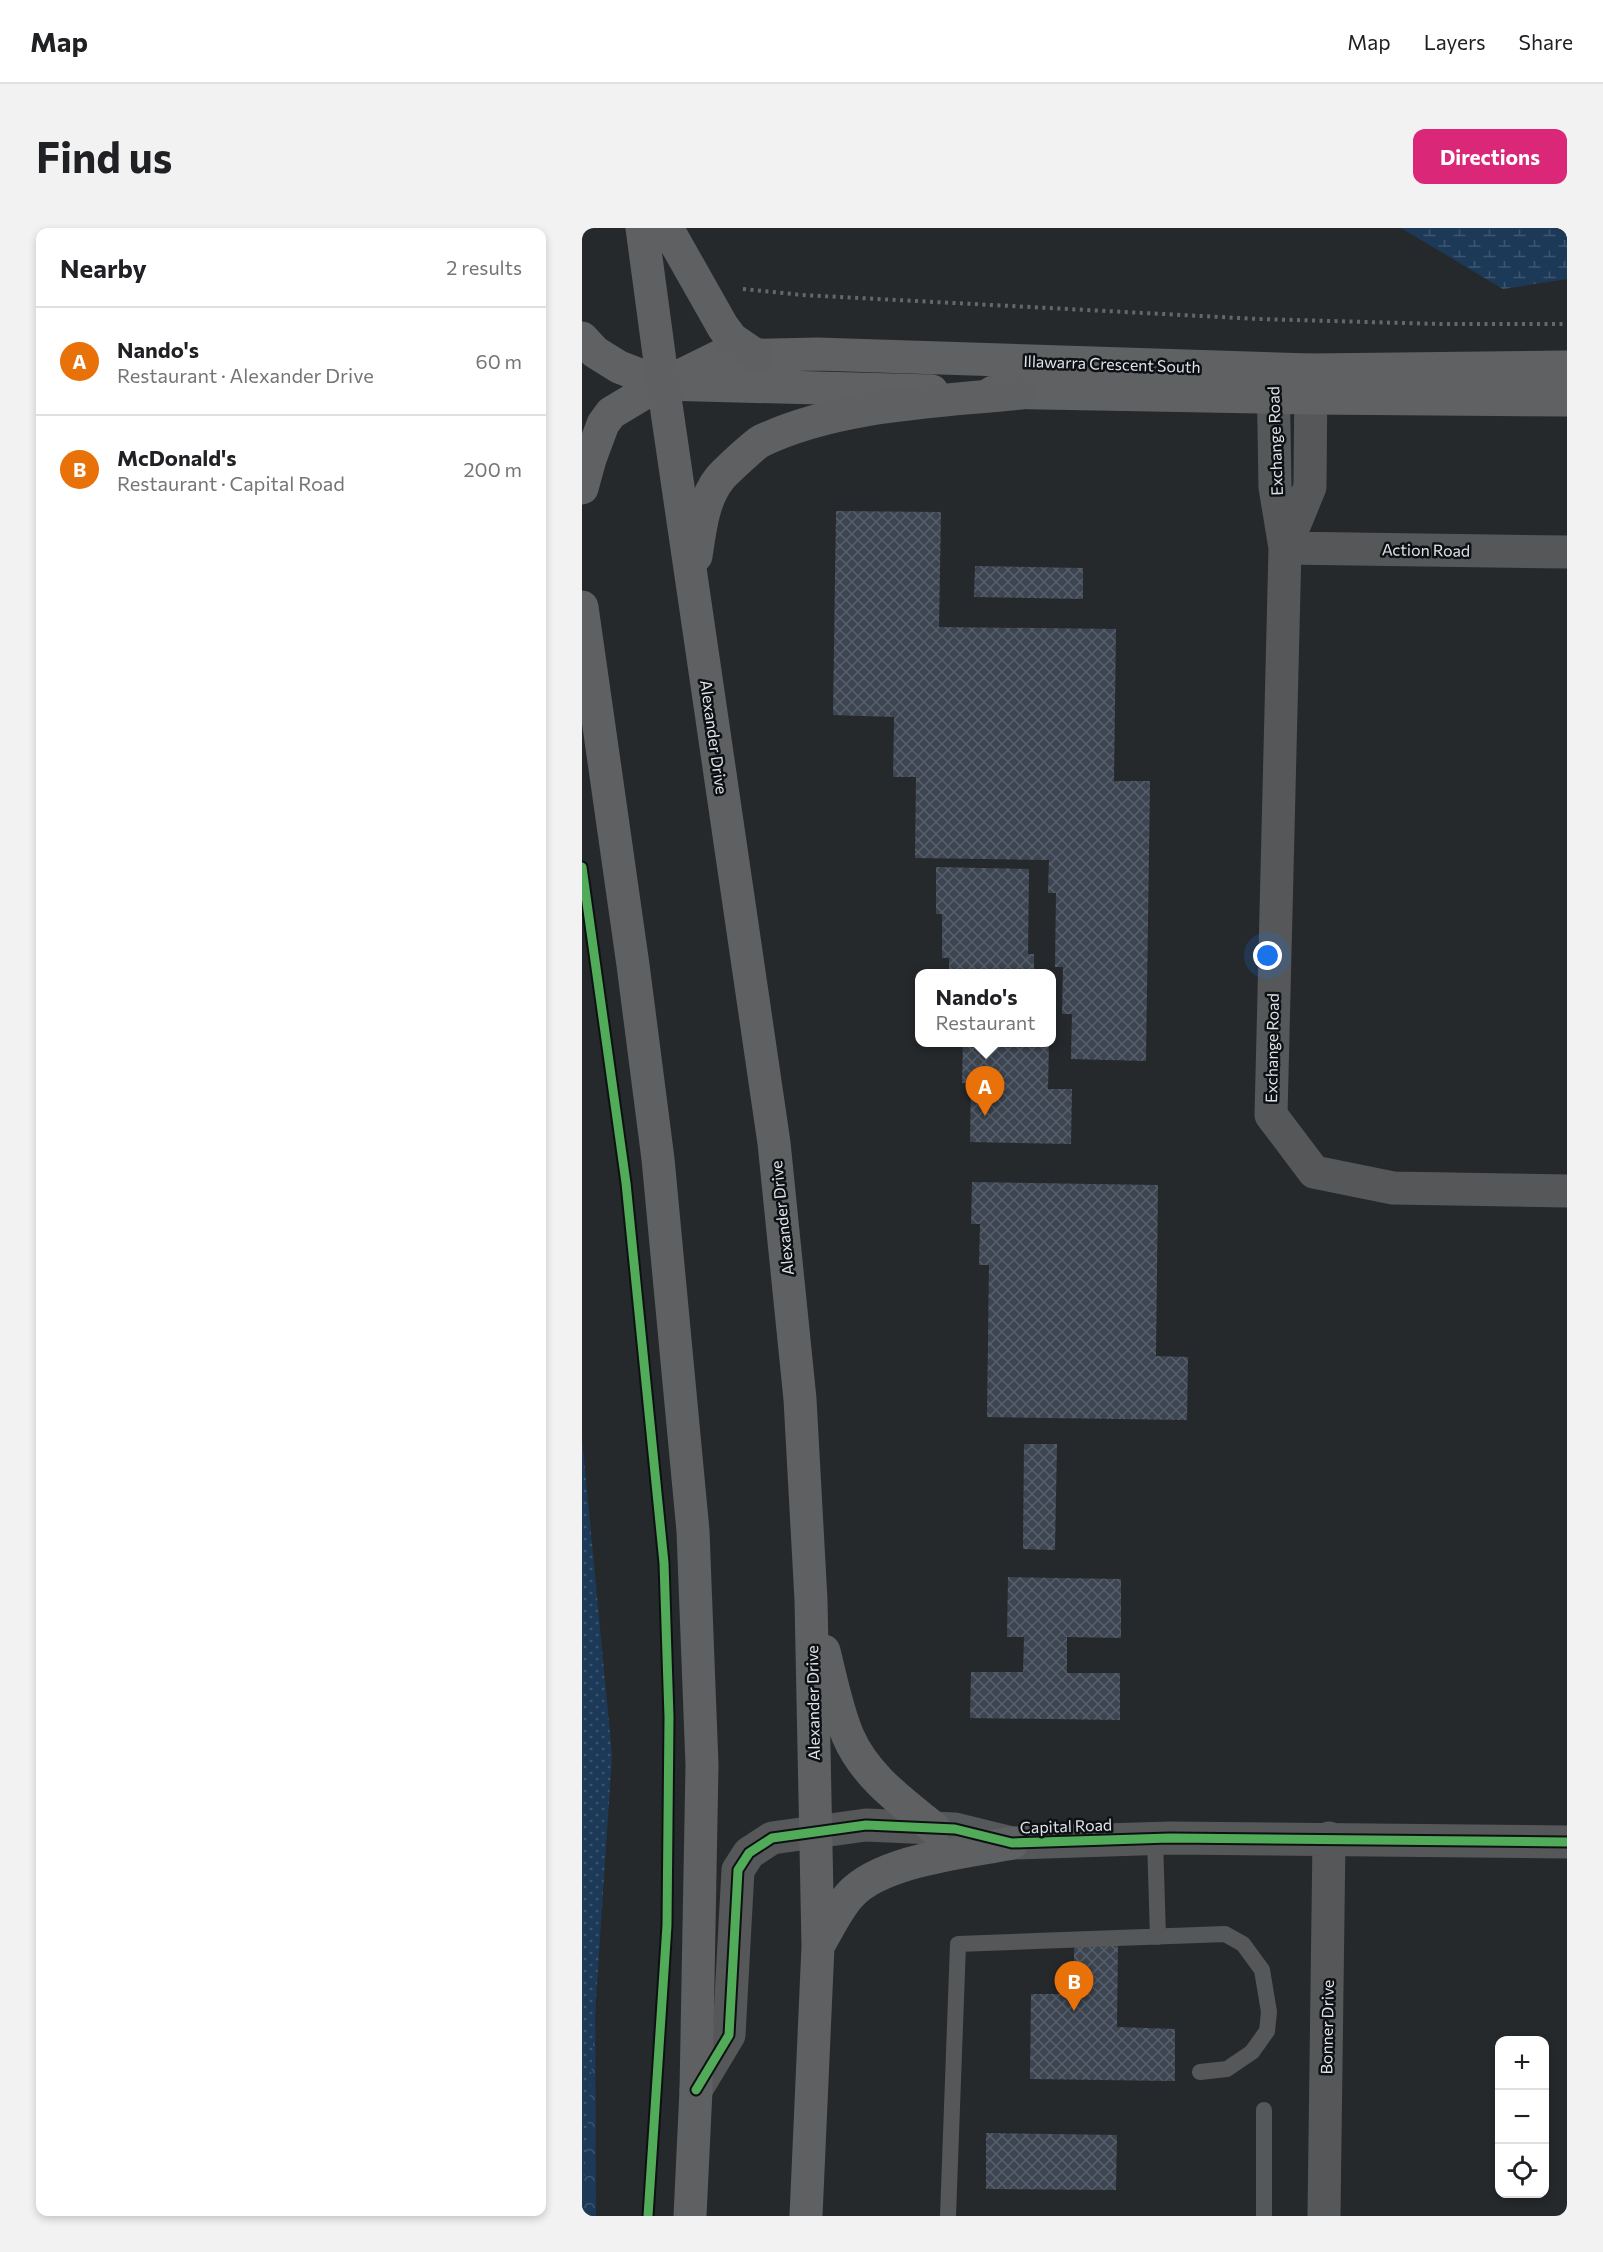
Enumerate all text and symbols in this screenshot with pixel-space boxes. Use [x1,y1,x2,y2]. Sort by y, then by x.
text: Map [30,24,88,58]
text: Map [1347,29,1391,54]
text: Layers [1424,29,1486,54]
text: Share [1519,29,1573,54]
button: Directions [1413,129,1567,184]
text: Find us [36,130,172,182]
text: Nearby [60,252,147,283]
text: 2 results [446,255,522,279]
text: Nando's [117,336,199,363]
text: A [72,349,87,373]
text: 60 m [476,349,522,373]
street label: Illawarra Crescent South [1023,351,1201,376]
text: Restaurant · Alexander Drive [117,363,374,387]
street label: Exchange Road [1263,386,1286,496]
text: McDonald's [117,444,236,471]
text: B [73,457,86,481]
text: 200 m [464,457,522,481]
text: Restaurant · Capital Road [117,471,345,495]
street label: Action Road [1382,539,1470,560]
street label: Alexander Drive [697,678,732,795]
your location [1253,941,1282,970]
popup [915,969,1056,1047]
text: Nando's [935,983,1018,1010]
street label: Exchange Road [1261,993,1282,1103]
text: Restaurant [935,1010,1036,1034]
pin: A [966,1066,1004,1116]
street label: Alexander Drive [766,1160,797,1276]
street label: Alexander Drive [802,1645,823,1761]
street label: Capital Road [1020,1814,1112,1837]
pin: B [1054,1962,1094,2011]
street label: Bonner Drive [1316,1979,1337,2075]
map controls [1495,2036,1549,2198]
button: + [1495,2036,1549,2090]
button: − [1495,2090,1549,2144]
button: locate [1495,2144,1549,2198]

